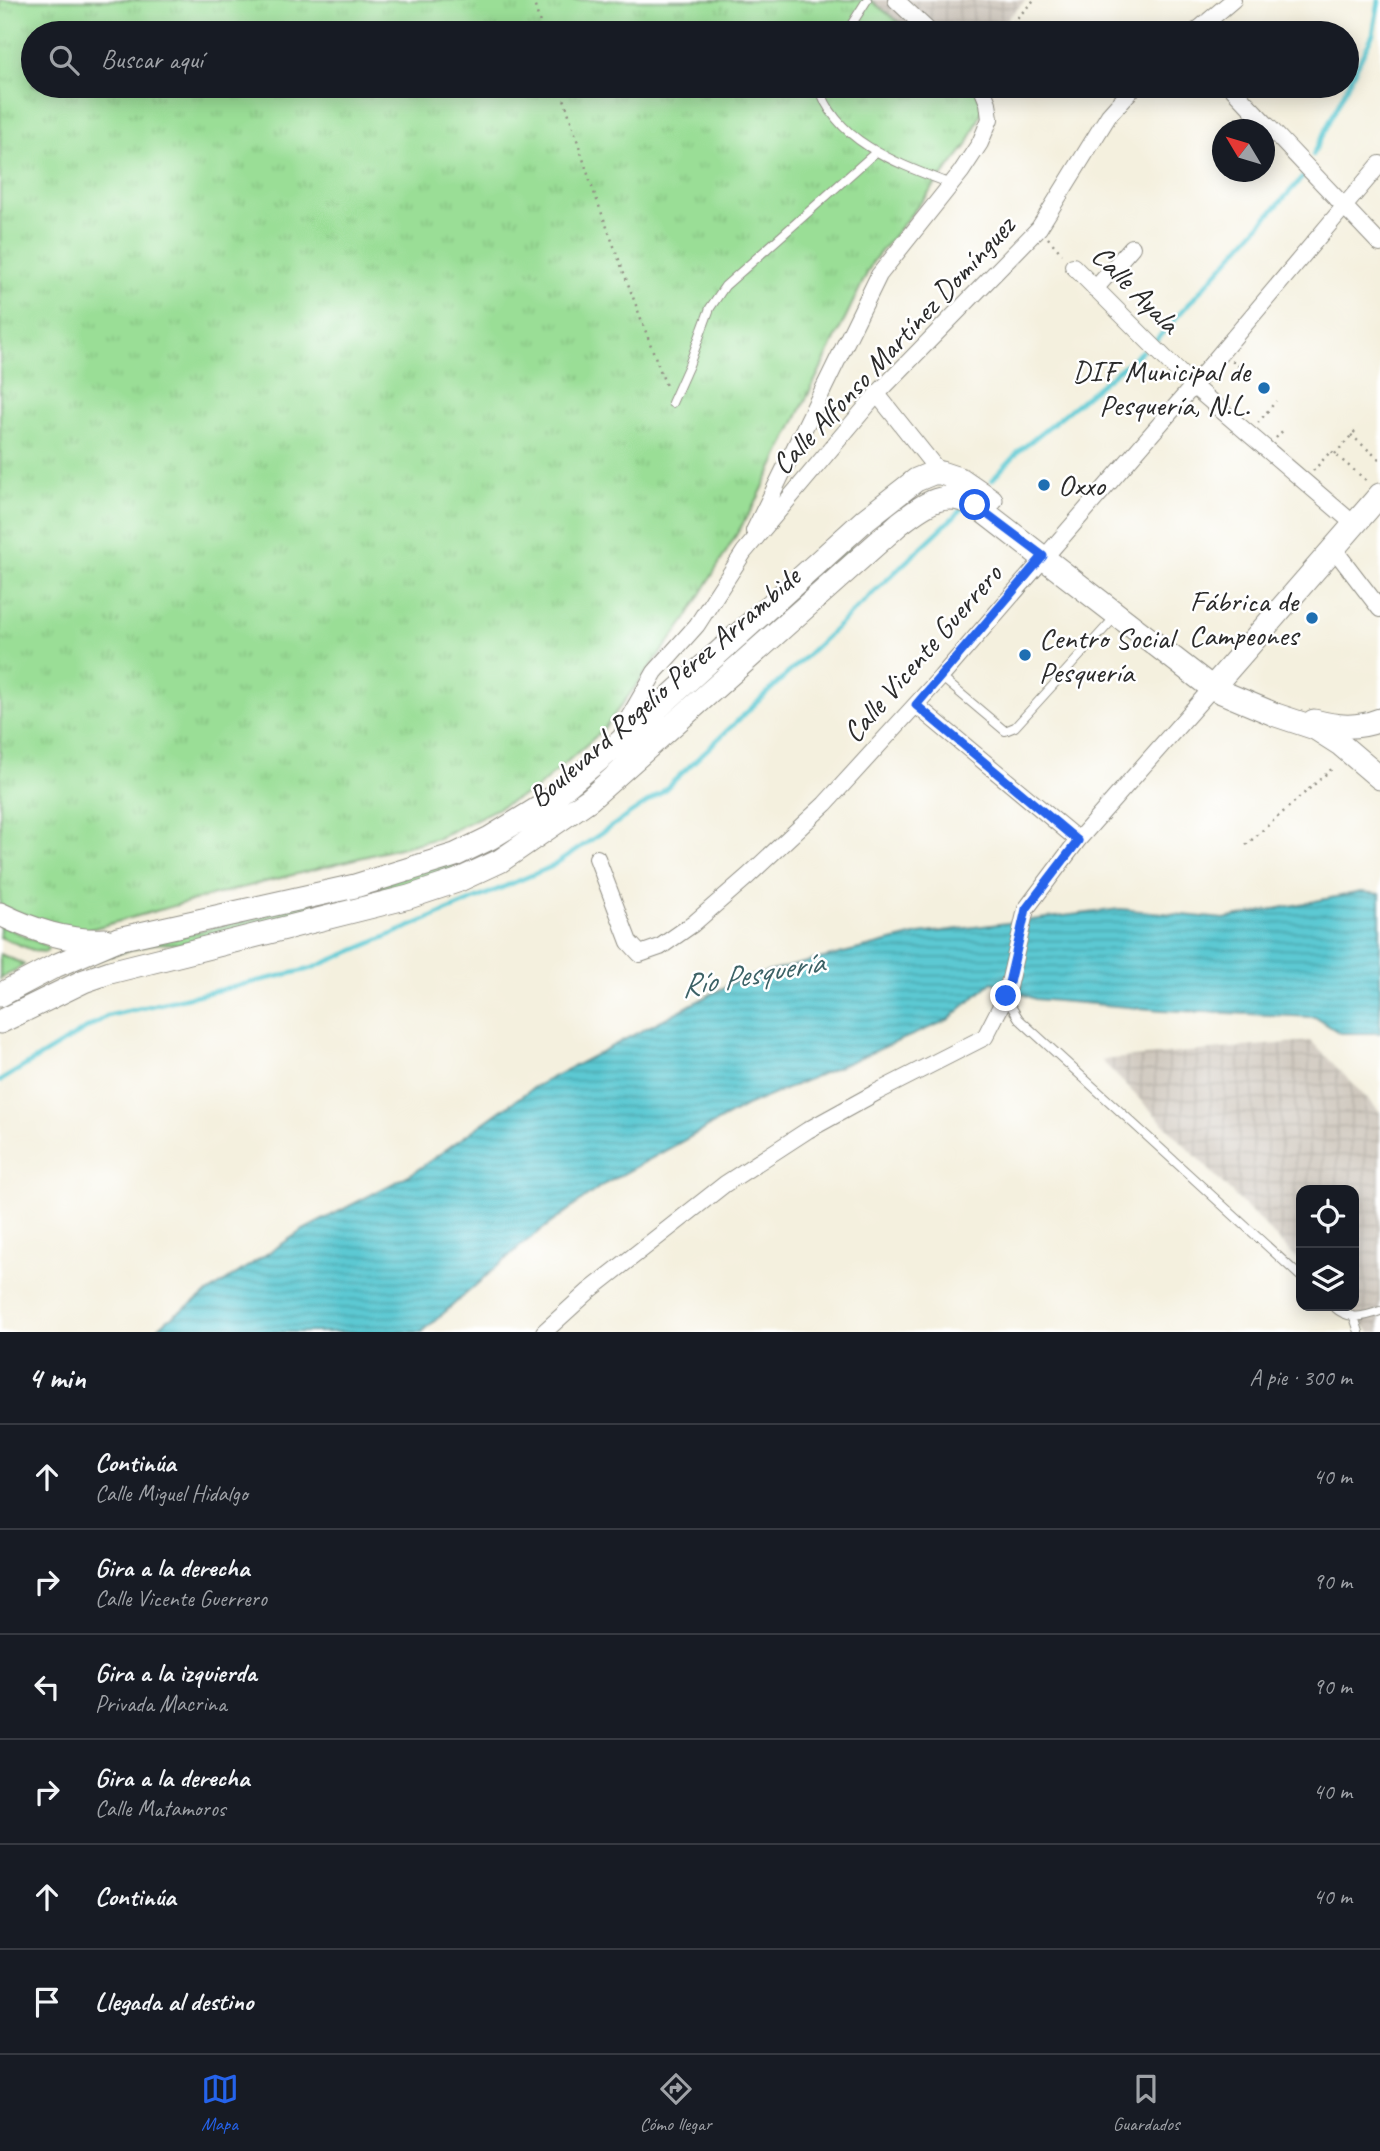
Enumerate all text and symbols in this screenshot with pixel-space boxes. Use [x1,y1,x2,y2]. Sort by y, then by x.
search box [21,21,1359,98]
icon: search [45,41,83,79]
text: Buscar aquí [101,43,203,76]
north arrow [1212,119,1275,182]
street label: Calle Alfonso Martínez Domínguez [763,207,1024,482]
street label: Calle Ayala [1084,237,1190,343]
place label: DIF Municipal de Pesquería, N.L. [1073,352,1252,424]
marker: DIF Municipal de Pesquería, N.L. [1256,380,1272,396]
place label: Oxxo [1058,466,1106,504]
marker: Oxxo [1036,477,1052,493]
route start [959,489,990,520]
street label: Calle Vicente Guerrero [834,555,1011,750]
street label: Boulevard Rogelio Pérez Arrambide [520,557,810,816]
place label: Fábrica de Campeones [1189,582,1301,654]
marker: Fábrica de Campeones [1304,610,1320,626]
place label: Centro Social Pesquería [1039,619,1178,691]
marker: Centro Social Pesquería [1017,647,1033,663]
water label: Río Pesquería [677,941,830,1007]
route end [990,980,1021,1011]
map controls [1296,1185,1359,1311]
button: locate [1296,1185,1359,1248]
button: layers [1296,1248,1359,1311]
text: 4 min [28,1359,85,1397]
text: A pie · 300 m [1249,1363,1352,1392]
text: Continúa [95,1446,176,1479]
icon: ahead [28,1458,66,1496]
text: 40 m [1313,1462,1352,1491]
text: Calle Miguel Hidalgo [95,1479,248,1508]
text: Gira a la derecha [95,1551,249,1584]
icon: right [28,1563,66,1601]
text: 90 m [1313,1567,1352,1596]
text: Calle Vicente Guerrero [95,1584,267,1613]
text: Gira a la izquierda [95,1656,256,1689]
icon: left [28,1668,66,1706]
text: 90 m [1313,1672,1352,1701]
text: Privada Macrina [95,1689,226,1718]
text: Gira a la derecha [95,1761,249,1794]
icon: right [28,1773,66,1811]
text: 40 m [1313,1777,1352,1806]
text: Calle Matamoros [95,1794,226,1823]
icon: ahead [28,1878,66,1916]
text: Continúa [95,1880,176,1913]
text: 40 m [1313,1882,1352,1911]
icon: arrive [28,1983,66,2021]
text: Llegada al destino [95,1985,253,2018]
tab: Mapa [201,2070,239,2136]
tab: Cómo llegar [640,2070,712,2136]
tab: Guardados [1113,2070,1179,2136]

